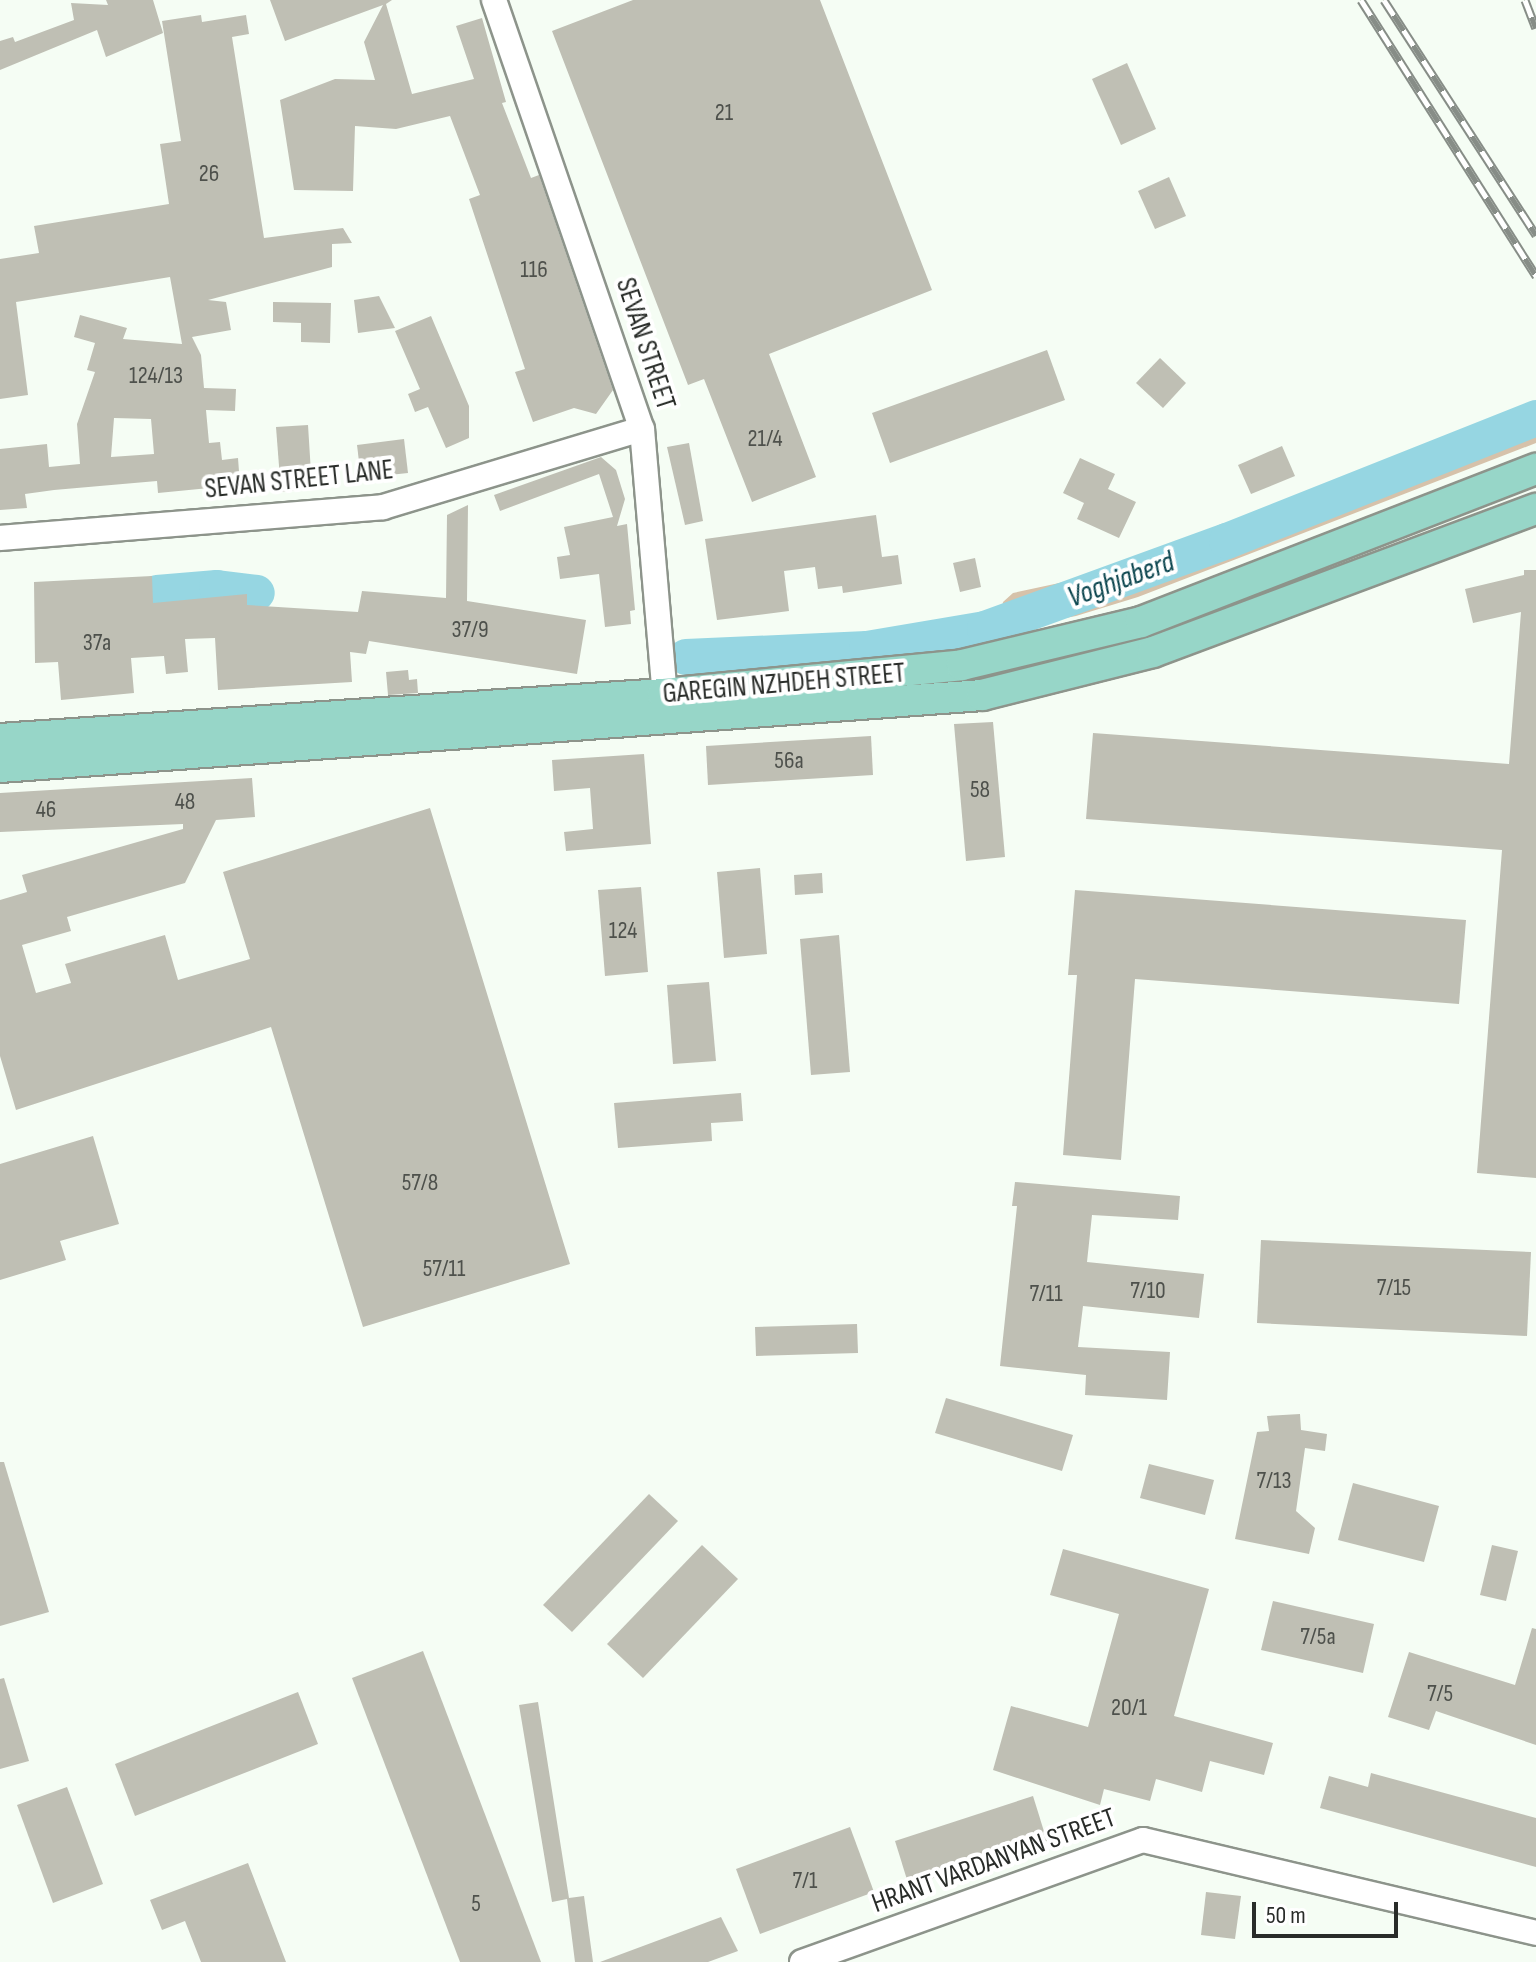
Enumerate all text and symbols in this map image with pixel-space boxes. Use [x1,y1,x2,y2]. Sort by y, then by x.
house number: 21 [715,99,733,127]
house number: 26 [199,160,219,188]
house number: 116 [520,256,548,284]
street label: SEVAN STREET [608,274,682,414]
house number: 124/13 [129,362,183,390]
house number: 21/4 [748,425,782,453]
street label: SEVAN STREET LANE [203,453,395,507]
water label: Voghjaberd [1063,544,1179,616]
house number: 37/9 [451,616,489,644]
house number: 37a [83,629,111,657]
street label: GAREGIN NZHDEH STREET [661,657,907,711]
house number: 56a [774,747,804,775]
house number: 58 [970,776,990,804]
house number: 48 [175,788,195,816]
house number: 46 [36,796,56,824]
house number: 124 [609,917,637,945]
house number: 57/8 [402,1169,438,1197]
house number: 57/11 [423,1255,465,1283]
house number: 7/15 [1377,1274,1411,1302]
house number: 7/10 [1130,1277,1166,1305]
house number: 7/11 [1029,1280,1063,1308]
house number: 7/13 [1257,1467,1291,1495]
house number: 7/5a [1300,1623,1336,1651]
house number: 7/5 [1427,1680,1453,1708]
house number: 20/1 [1111,1694,1147,1722]
street label: HRANT VARDANYAN STREET [867,1801,1121,1921]
house number: 7/1 [793,1867,817,1895]
scale bar [1256,1886,1402,1936]
house number: 5 [471,1890,481,1918]
text: 50 m [1266,1901,1306,1930]

